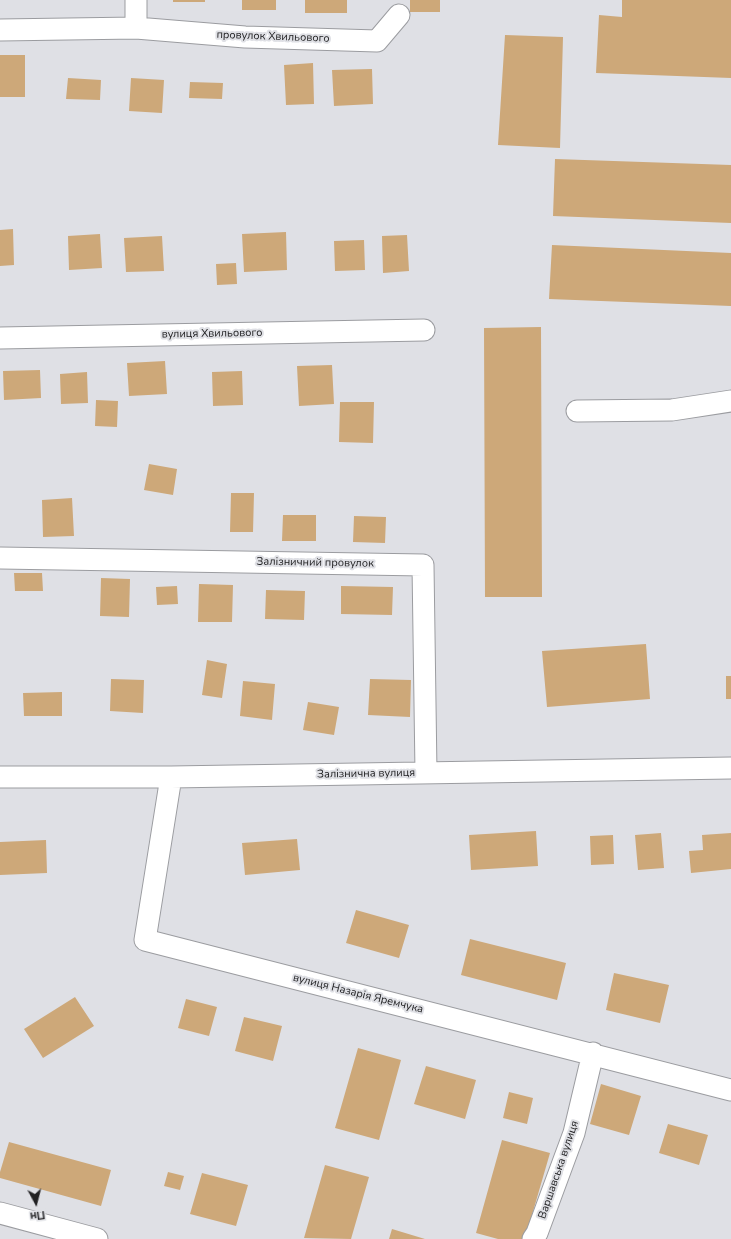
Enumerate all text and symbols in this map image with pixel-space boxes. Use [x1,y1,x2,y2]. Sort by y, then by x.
street label: провулок Хвильового [216,28,330,46]
street label: вулиця Хвильового [161,327,263,341]
street label: Залізничний провулок [256,555,374,571]
street label: Залізнична вулиця [317,767,415,781]
street label: вулиця Назарія Яремчука [291,971,425,1017]
street label: Варшавська вулиця [536,1119,582,1221]
north arrow [16,1183,56,1223]
text: Пн [29,1207,46,1224]

